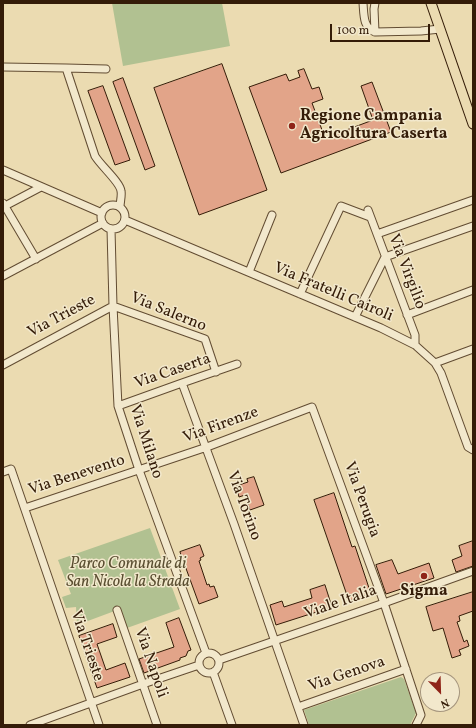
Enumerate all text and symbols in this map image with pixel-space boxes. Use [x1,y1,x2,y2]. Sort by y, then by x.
scale bar [332,16,432,42]
text: 100 m [337,23,369,39]
place label: Regione Campania Agricoltura Caserta [300,107,447,145]
marker: Regione Campania Agricoltura Caserta [287,121,297,131]
street label: Via Virgilio [383,232,429,312]
street label: Via Fratelli Cairoli [271,259,395,327]
street label: Via Salerno [127,289,209,337]
street label: Via Trieste [25,291,99,343]
street label: Via Caserta [132,350,214,394]
street label: Via Milano [124,403,166,481]
street label: Via Firenze [181,403,261,449]
street label: Via Benevento [26,451,128,501]
street label: Via Perugia [338,459,384,541]
street label: Via Torino [222,469,264,543]
park label: Parco Comunale di San Nicola la Strada [66,555,190,593]
marker: Sigma [419,571,429,581]
street label: Viale Italia [302,582,380,624]
place label: Sigma [400,582,448,602]
street label: Via Trieste [65,608,107,684]
street label: Via Napoli [129,625,171,701]
street label: Via Genova [306,653,388,697]
north arrow [420,672,460,712]
text: N [438,694,451,711]

